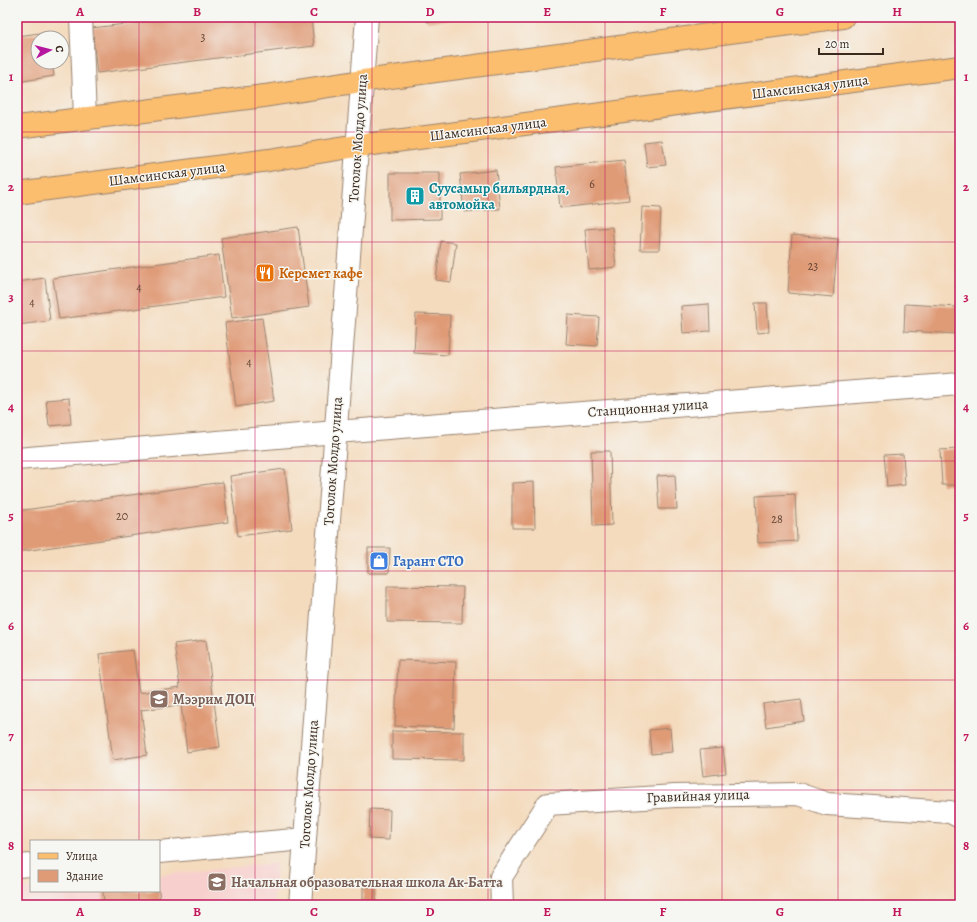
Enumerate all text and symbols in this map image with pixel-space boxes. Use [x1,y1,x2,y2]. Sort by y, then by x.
text: A [75,3,85,20]
text: B [193,3,201,20]
text: C [310,3,318,20]
text: D [425,3,435,20]
text: E [543,3,551,20]
text: F [660,3,667,20]
text: G [776,3,784,20]
text: H [892,3,902,20]
house number: 3 [201,29,206,45]
north arrow [30,30,70,70]
scale bar [819,30,883,56]
text: 20 m [825,36,849,52]
text: С [52,45,67,53]
text: 1 [9,68,14,85]
text: 1 [964,68,969,85]
street label: Шамсинская улица [750,70,870,104]
street label: Тоголок Молдо улица [344,72,372,203]
street label: Шамсинская улица [428,112,548,146]
street label: Шамсинская улица [107,157,227,191]
house number: 6 [589,176,595,192]
text: 2 [8,178,15,195]
text: 2 [963,178,970,195]
place label: Суусамыр бильярдная, автомойка [429,179,570,214]
building icon: Суусамыр бильярдная, автомойка [404,185,426,207]
house number: 23 [808,258,818,274]
restaurant icon: Керемет кафе [254,262,276,284]
place label: Керемет кафе [279,264,363,283]
house number: 4 [136,279,142,295]
text: 3 [8,288,14,305]
text: 3 [963,288,969,305]
house number: 4 [29,294,35,310]
house number: 4 [246,354,252,370]
street label: Станционная улица [587,394,709,422]
street label: Тоголок Молдо улица [319,395,347,526]
text: 4 [8,398,14,415]
text: 4 [963,398,969,415]
text: 5 [8,507,14,524]
text: 5 [963,507,969,524]
house number: 20 [116,508,128,524]
house number: 28 [771,511,783,527]
shop icon: Гарант СТО [368,550,390,572]
place label: Гарант СТО [393,552,464,571]
text: 6 [8,617,14,634]
text: 6 [963,617,969,634]
school or university icon: Мээрим ДОЦ [148,688,170,710]
place label: Мээрим ДОЦ [173,690,255,709]
street label: Тоголок Молдо улица [295,718,323,849]
text: 7 [8,727,14,744]
text: 7 [963,727,969,744]
street label: Гравийная улица [646,785,750,807]
text: 8 [8,837,14,854]
text: 8 [963,837,969,854]
legend [30,840,160,892]
text: Улица [66,848,98,864]
text: Здание [66,868,103,884]
school or university icon: Начальная образовательная школа Ак-Батта [206,871,228,893]
place label: Начальная образовательная школа Ак-Батта [231,873,503,892]
text: A [75,903,85,920]
text: B [193,903,201,920]
text: C [310,903,318,920]
text: D [425,903,435,920]
text: E [543,903,551,920]
text: F [660,903,667,920]
text: G [776,903,784,920]
text: H [892,903,902,920]

